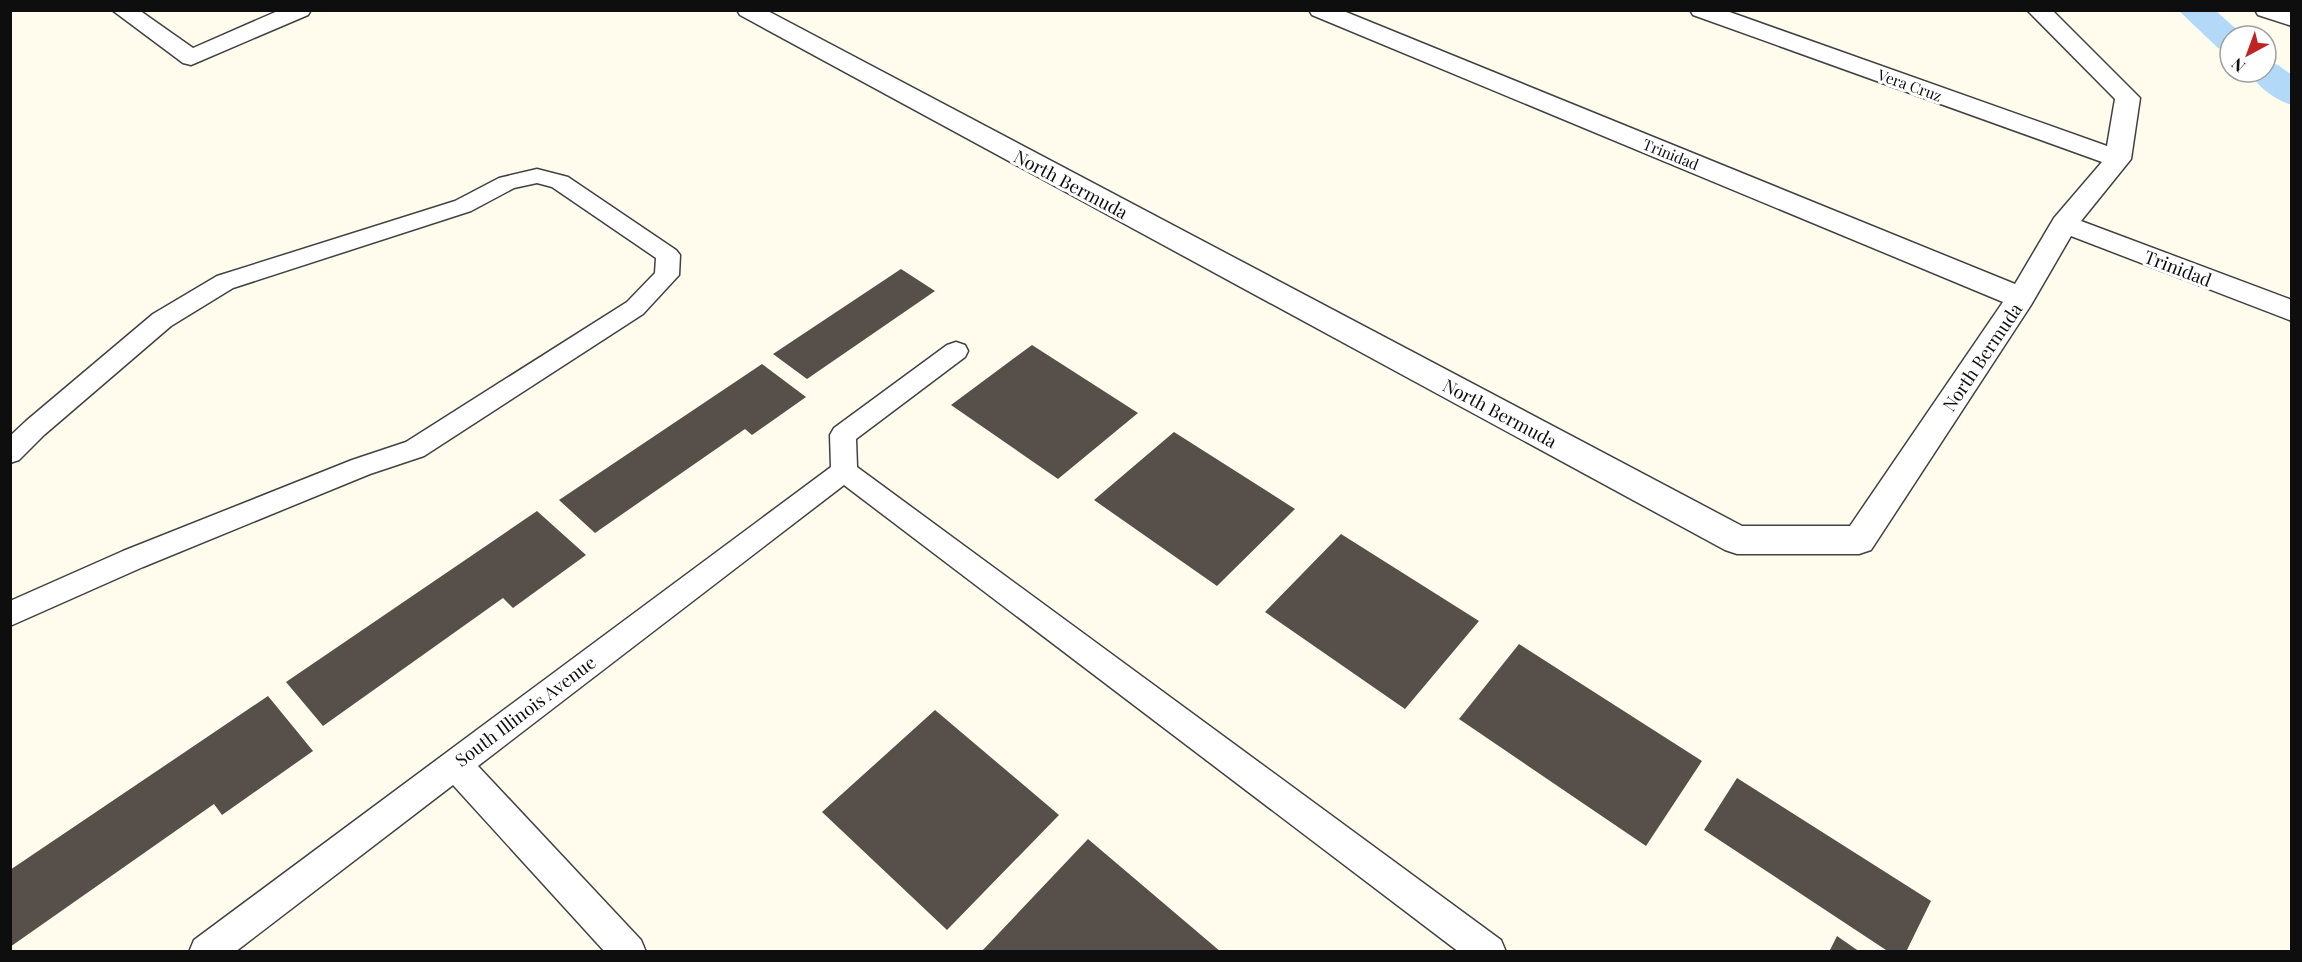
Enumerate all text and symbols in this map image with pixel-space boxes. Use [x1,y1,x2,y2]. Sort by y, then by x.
north arrow [2218,24,2278,84]
text: N [2226,54,2249,77]
street label: Vera Cruz [1874,64,1945,106]
street label: Trinidad [1640,134,1702,174]
street label: North Bermuda [1010,144,1132,224]
street label: Trinidad [2141,244,2216,292]
street label: North Bermuda [1937,298,2027,416]
street label: North Bermuda [1439,373,1561,453]
street label: South Illinois Avenue [450,650,600,772]

